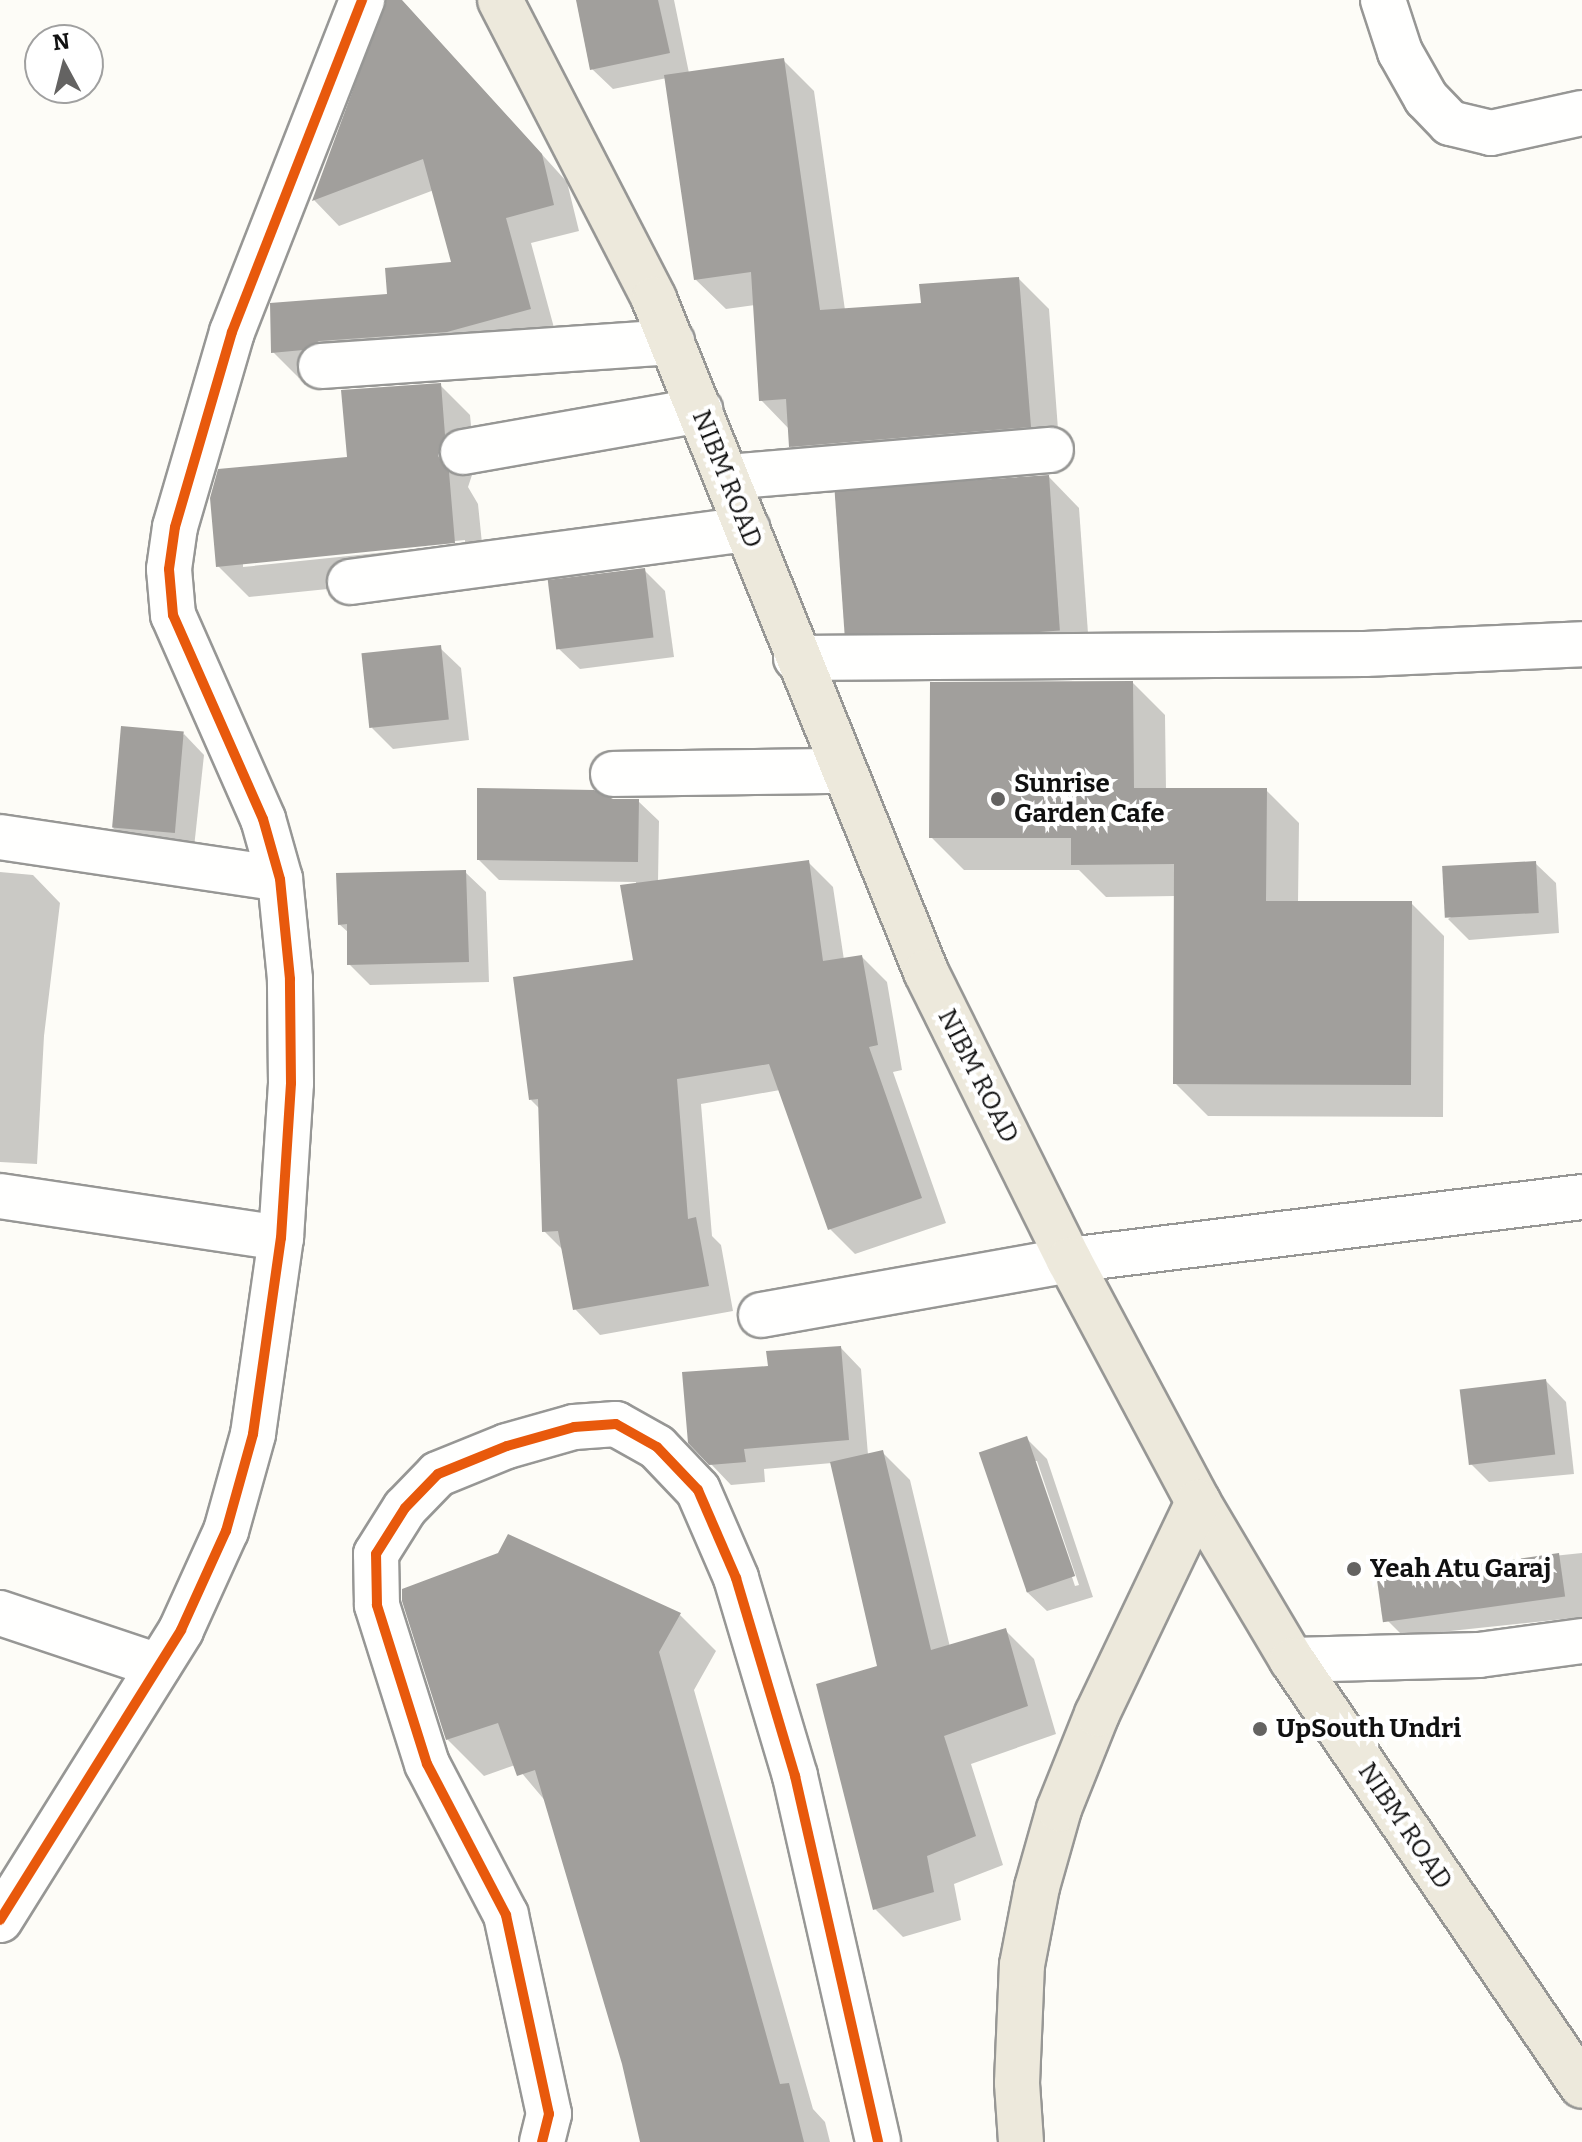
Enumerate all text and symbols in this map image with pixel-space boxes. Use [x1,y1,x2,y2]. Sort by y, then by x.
north arrow [24,24,104,104]
text: N [51,27,71,56]
street label: NIBM ROAD [685,406,769,552]
place label: Sunrise Garden Cafe [1014,768,1164,830]
marker: Sunrise Garden Cafe [989,790,1007,808]
street label: NIBM ROAD [931,1004,1025,1148]
place label: Yeah Atu Garaj [1370,1553,1551,1585]
marker: Yeah Atu Garaj [1345,1560,1363,1578]
place label: UpSouth Undri [1276,1713,1461,1745]
marker: UpSouth Undri [1251,1720,1269,1738]
street label: NIBM ROAD [1351,1757,1459,1895]

